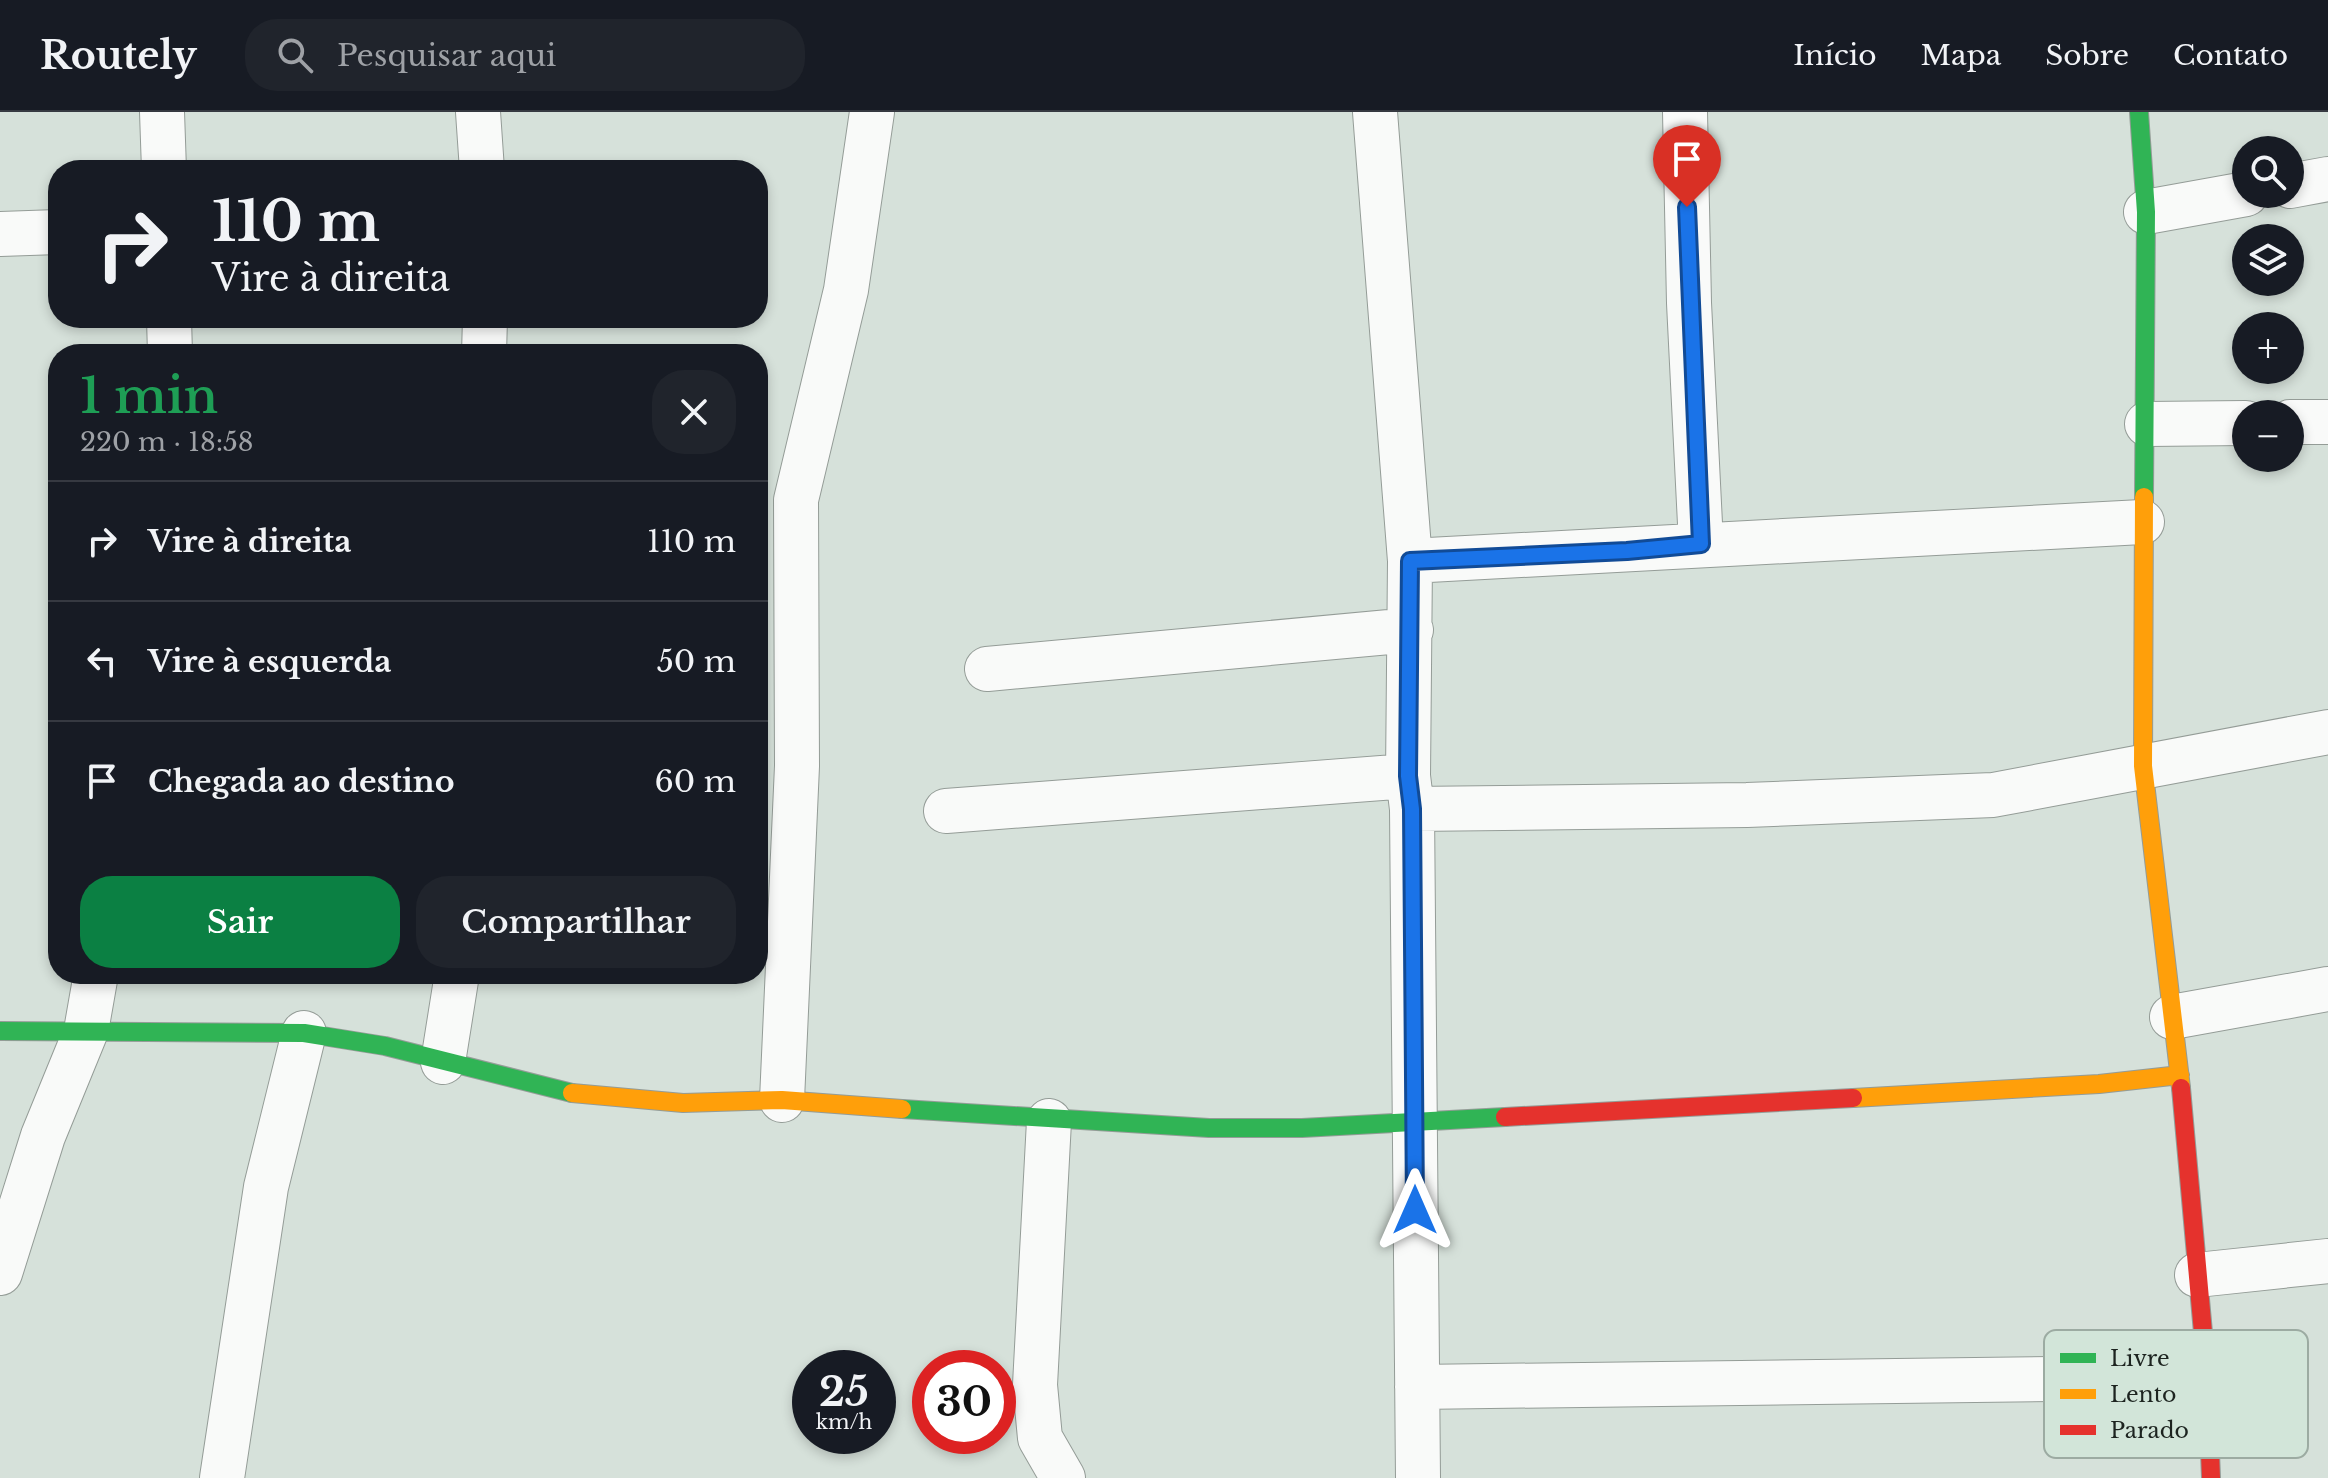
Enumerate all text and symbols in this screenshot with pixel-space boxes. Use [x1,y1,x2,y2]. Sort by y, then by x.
search box [245,19,805,91]
text: Routely [40,32,197,79]
icon: search [273,33,317,77]
text: Pesquisar aqui [337,37,556,74]
text: Início [1793,38,1877,73]
text: Mapa [1921,38,2001,73]
text: Sobre [2045,38,2129,73]
text: Contato [2173,38,2288,73]
pin [1653,125,1721,207]
map controls [2232,136,2304,472]
button: search [2232,136,2304,208]
icon: arrive [1665,137,1709,181]
text: 110 m [212,187,380,256]
icon: right [80,192,184,296]
button: layers [2232,224,2304,296]
text: Vire à direita [212,256,450,301]
button: + [2232,312,2304,384]
text: 1 min [80,366,218,426]
button: close [652,370,736,454]
button: − [2232,400,2304,472]
text: 220 m · 18:58 [80,426,254,458]
icon: right [80,519,124,563]
text: Vire à direita [148,523,352,560]
text: 110 m [647,523,736,560]
icon: left [80,639,124,683]
text: Vire à esquerda [148,643,391,680]
text: 50 m [657,643,736,680]
icon: arrive [80,759,124,803]
text: Chegada ao destino [148,763,454,800]
text: 60 m [654,763,736,800]
button: Sair [80,876,400,968]
button: Compartilhar [416,876,736,968]
position arrow [1373,1168,1457,1252]
legend [2044,1330,2308,1458]
text: Livre [2110,1345,2170,1372]
speed limit sign: 30 [912,1350,1016,1454]
text: 25 [819,1367,869,1417]
text: Lento [2110,1381,2176,1408]
text: km/h [816,1410,872,1434]
text: Parado [2110,1417,2189,1444]

